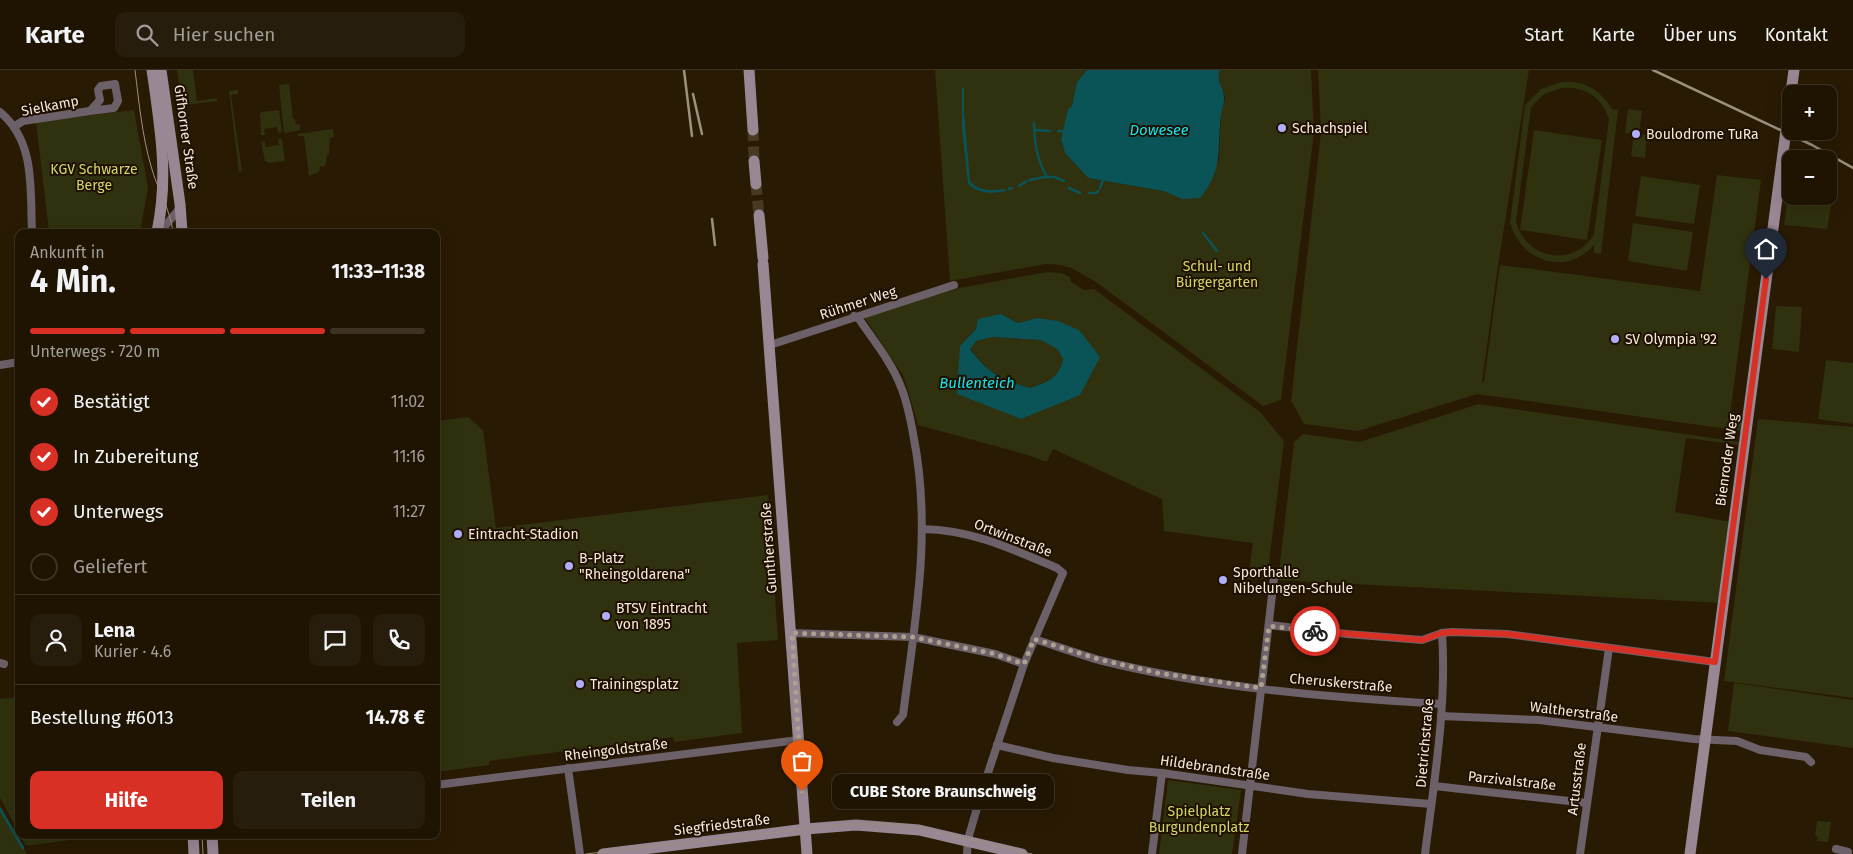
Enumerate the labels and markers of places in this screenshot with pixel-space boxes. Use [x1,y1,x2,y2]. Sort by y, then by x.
place label: Schachspiel [1292,120,1368,137]
marker: Schachspiel [1276,122,1288,134]
place label: Boulodrome TuRa [1646,126,1759,143]
marker: Boulodrome TuRa [1630,128,1642,140]
pin [1745,228,1787,279]
place label: SV Olympia '92 [1625,331,1717,348]
marker: SV Olympia '92 [1609,333,1621,345]
place label: Eintracht-Stadion [468,526,579,543]
marker: Eintracht-Stadion [452,528,464,540]
place label: B-Platz "Rheingoldarena" [579,550,690,583]
marker: B-Platz "Rheingoldarena" [563,560,575,572]
place label: Sporthalle Nibelungen-Schule [1233,564,1353,597]
marker: Sporthalle Nibelungen-Schule [1217,574,1229,586]
place label: BTSV Eintracht von 1895 [616,600,708,633]
marker: BTSV Eintracht von 1895 [600,610,612,622]
place label: Trainingsplatz [590,676,679,693]
marker: Trainingsplatz [574,678,586,690]
pin [781,740,823,791]
callout: CUBE Store Braunschweig [832,774,1054,808]

